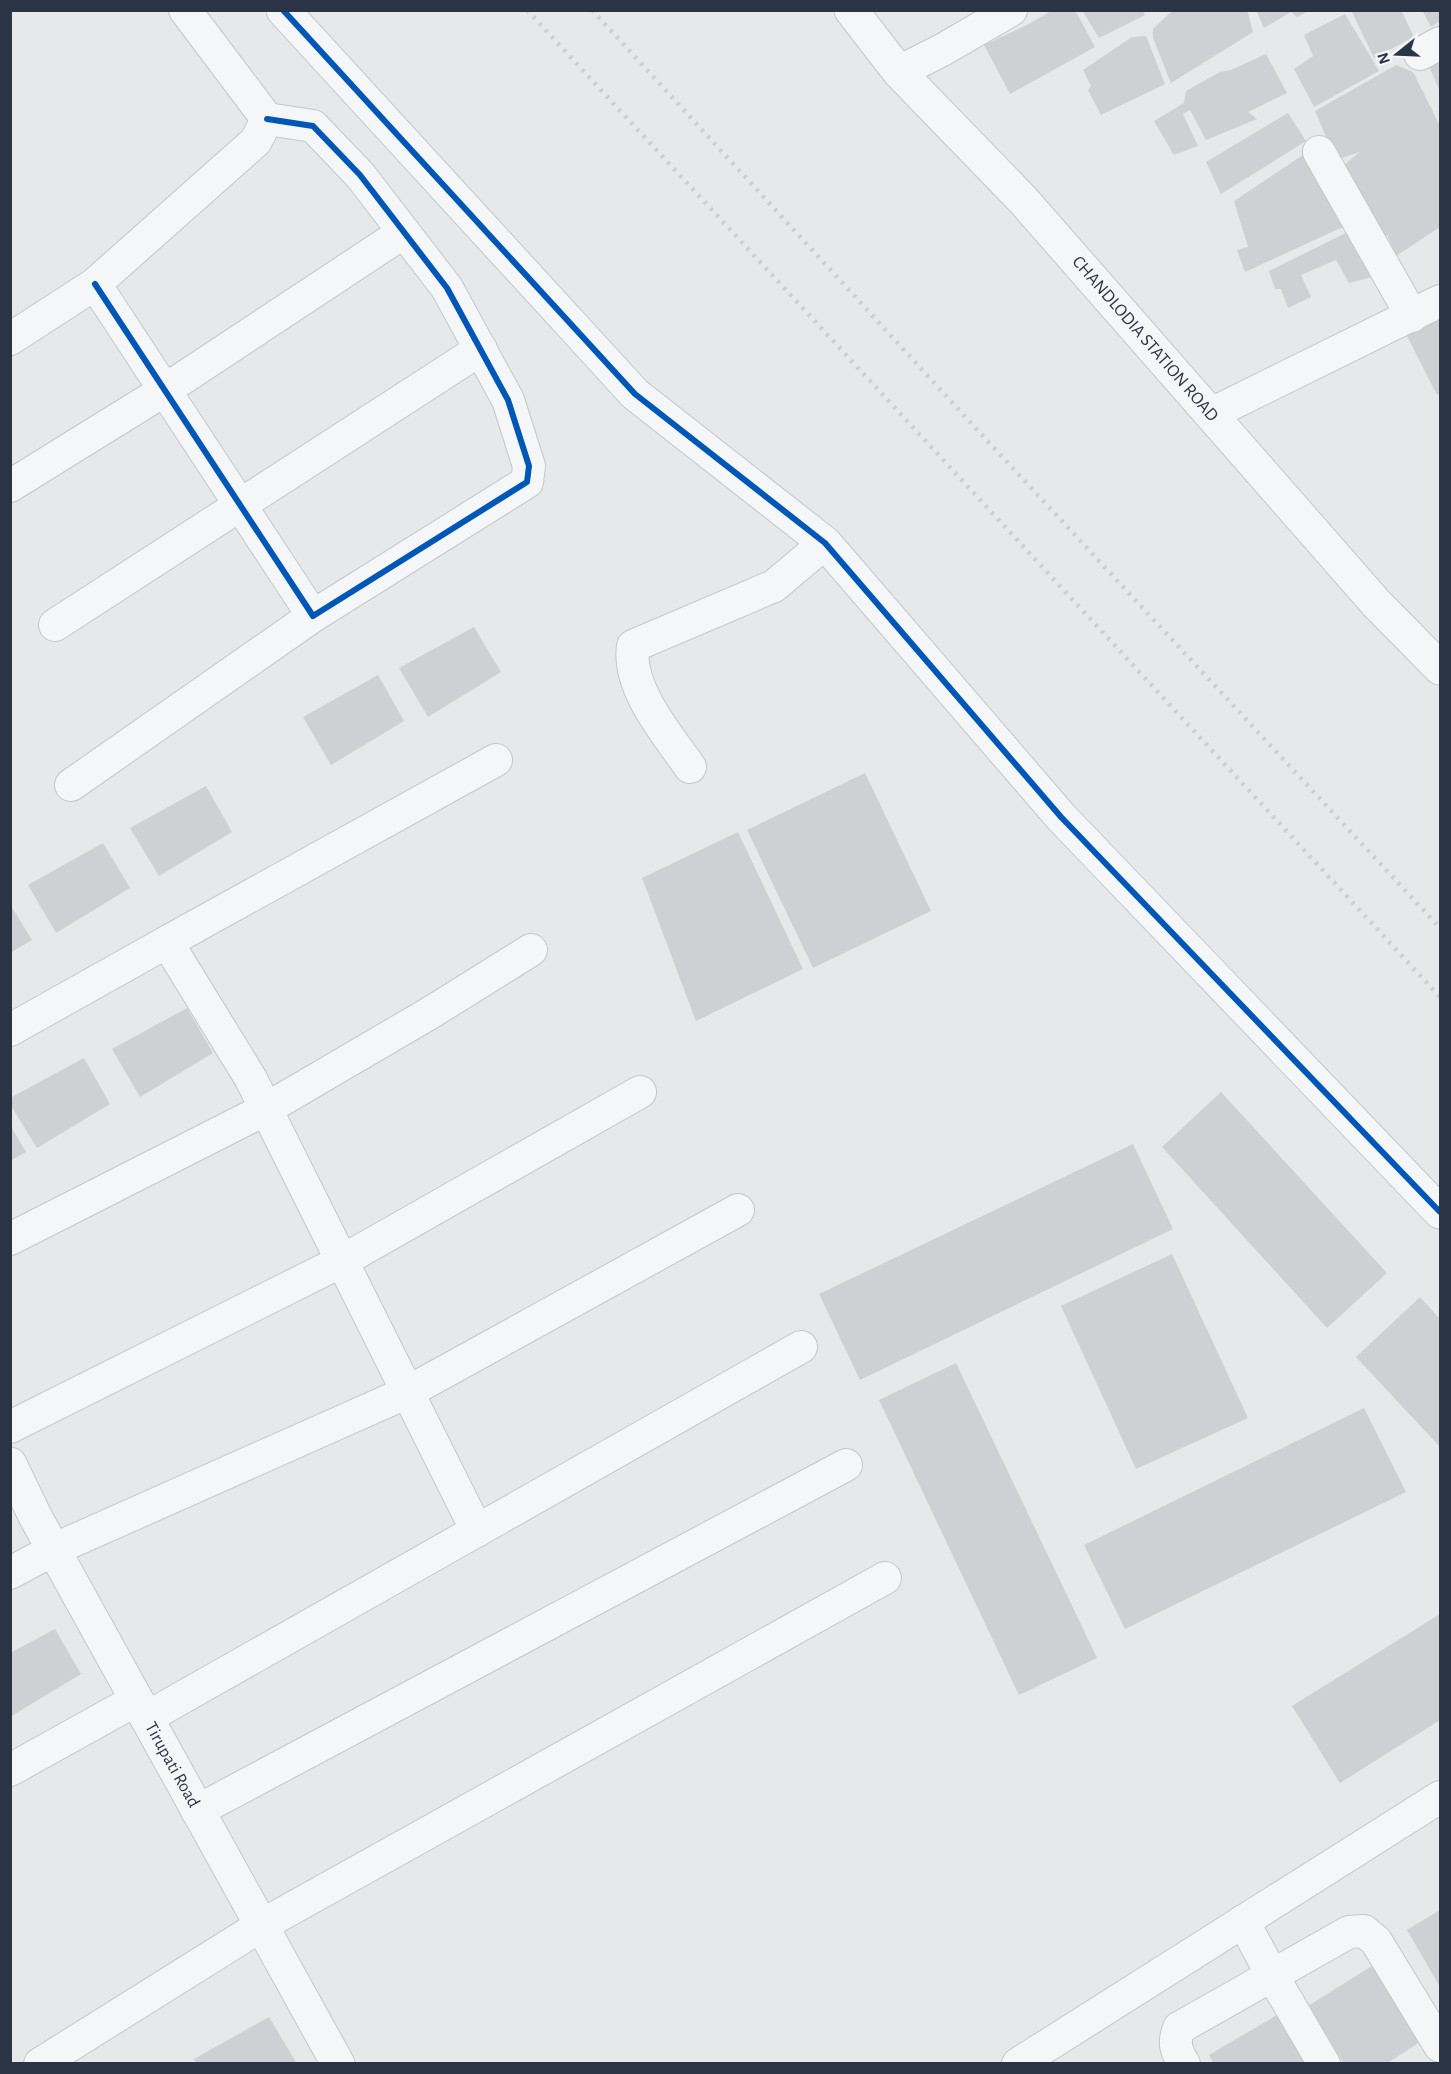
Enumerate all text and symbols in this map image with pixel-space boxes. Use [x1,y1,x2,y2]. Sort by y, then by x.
north arrow [1367,24,1427,84]
text: N [1374,51,1393,66]
street label: CHANDLODIA STATION ROAD [1068,253,1222,425]
street label: Tirupati Road [141,1719,203,1811]

